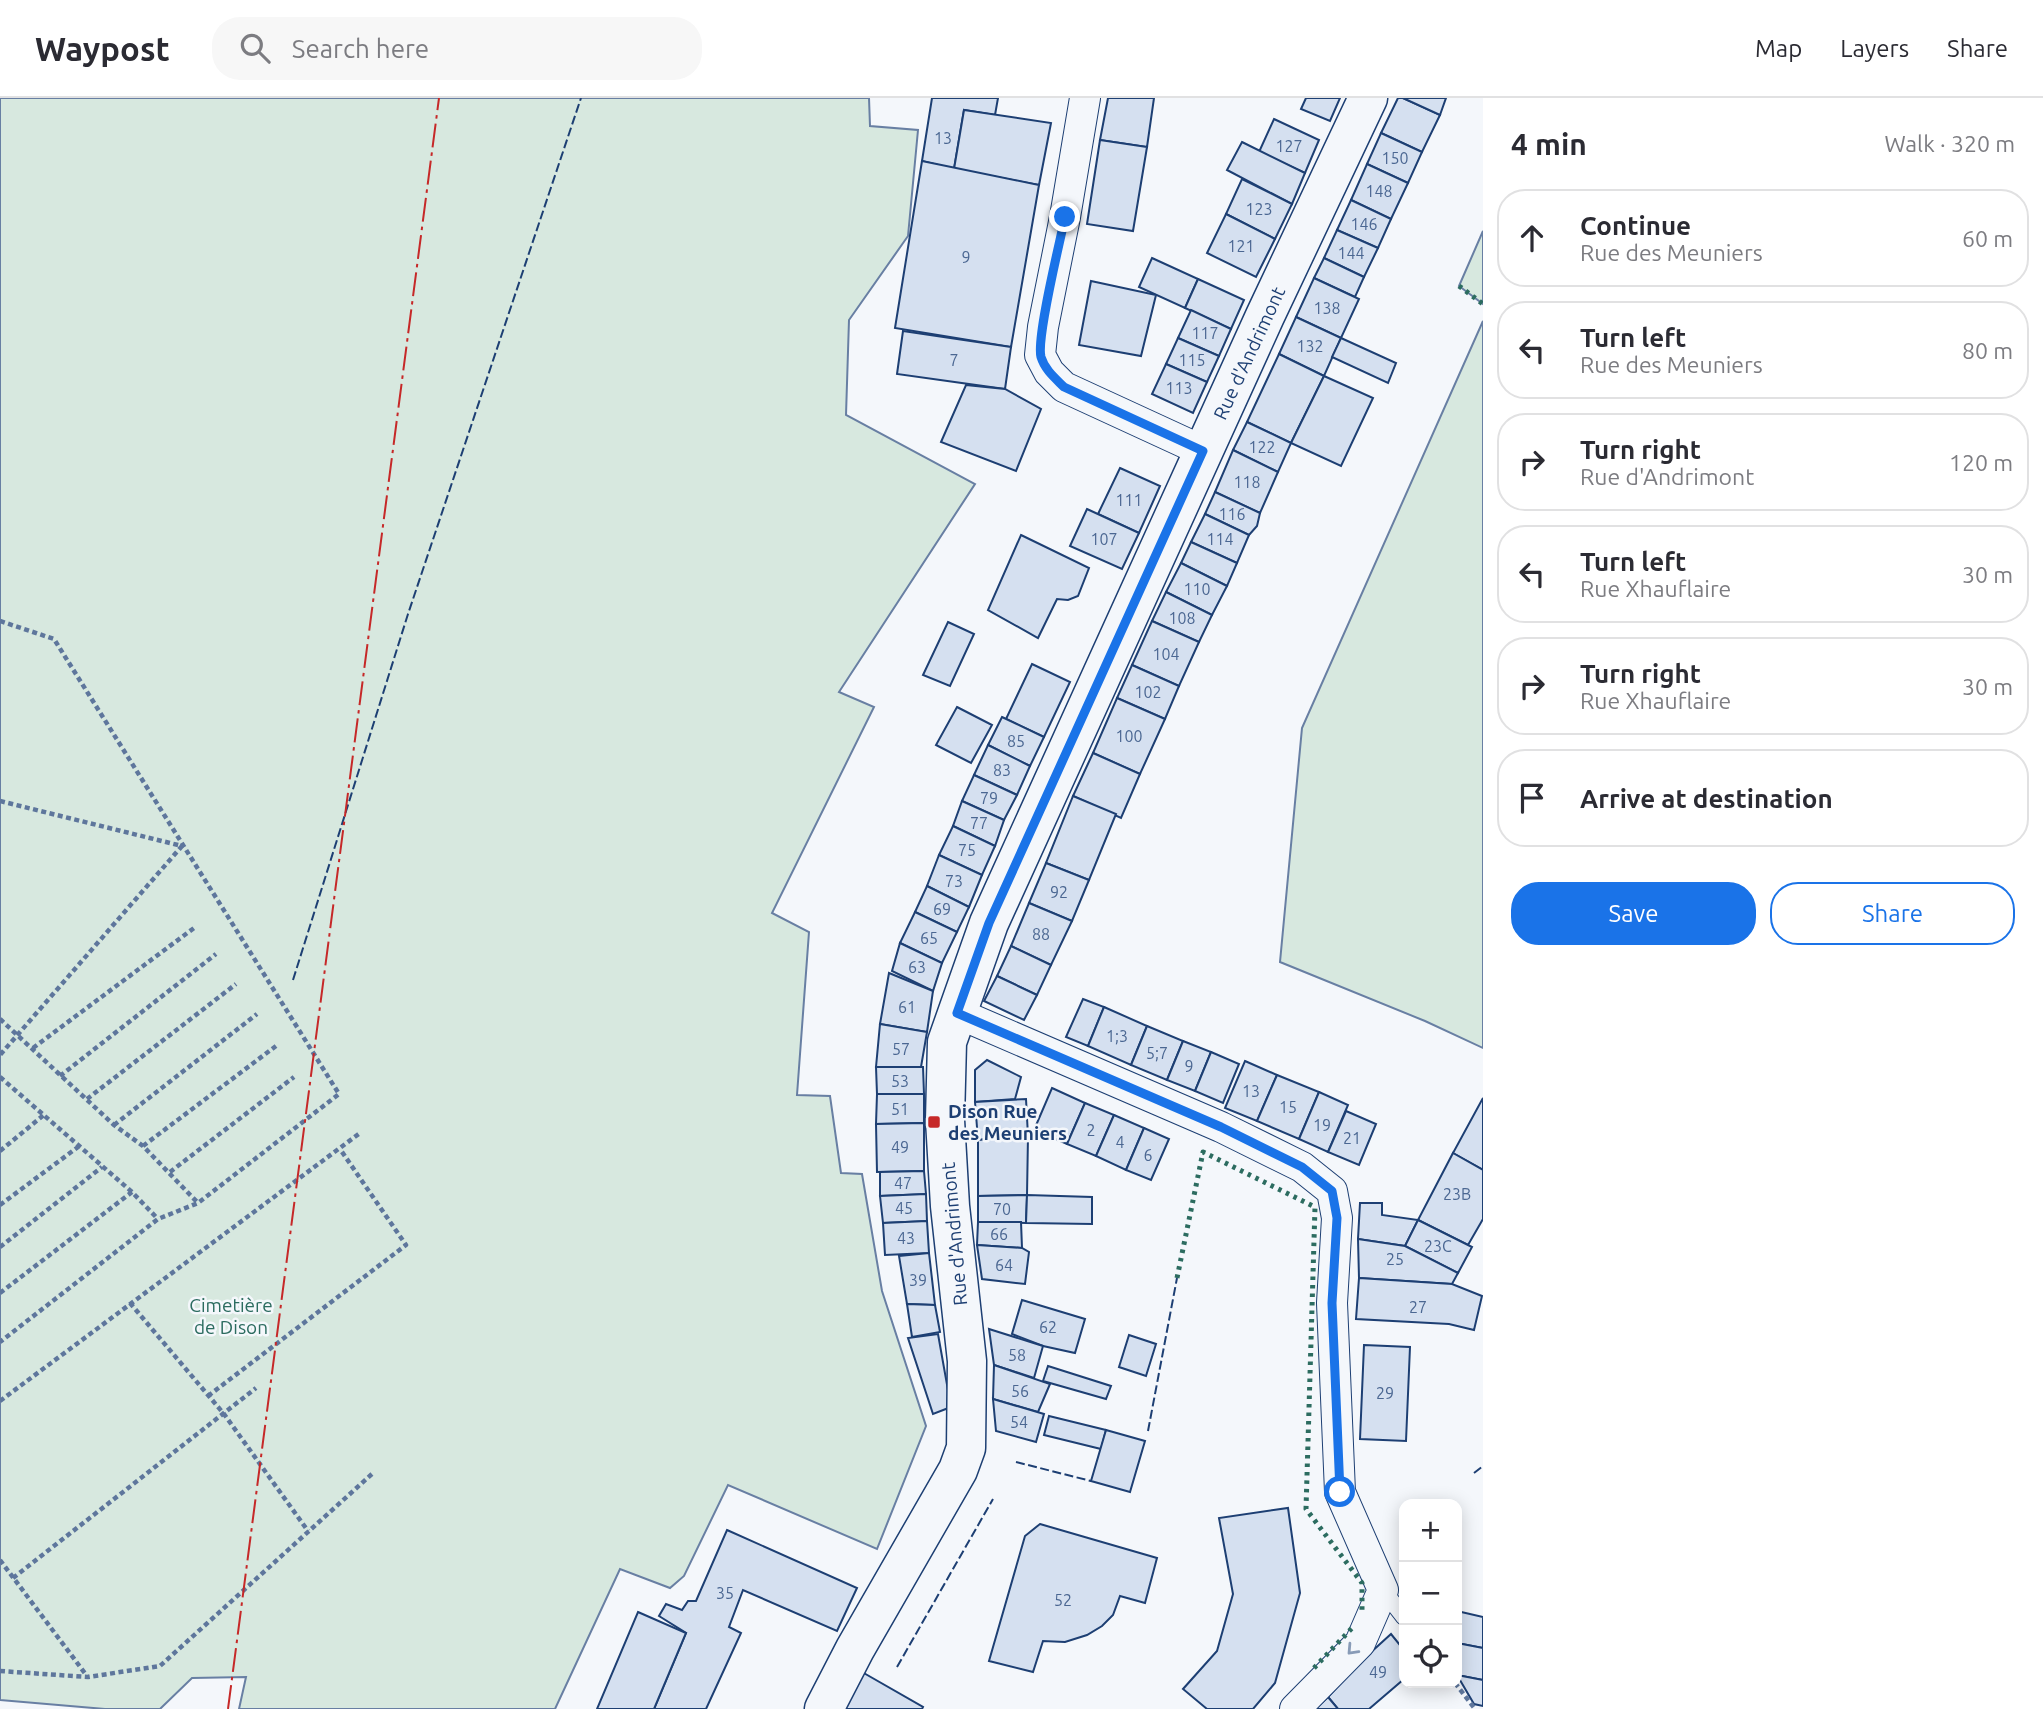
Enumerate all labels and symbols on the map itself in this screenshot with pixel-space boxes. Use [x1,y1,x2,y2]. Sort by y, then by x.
house number: 13 [934,129,952,147]
house number: 127 [1275,137,1303,155]
house number: 150 [1381,149,1409,167]
house number: 148 [1365,182,1393,200]
house number: 123 [1245,200,1273,218]
route end [1049,201,1080,232]
house number: 146 [1350,215,1378,233]
house number: 121 [1227,237,1255,255]
house number: 144 [1337,244,1365,262]
house number: 9 [961,248,971,266]
street label: Rue d'Andrimont [1209,283,1290,423]
house number: 138 [1313,299,1341,317]
house number: 117 [1191,324,1219,342]
house number: 132 [1296,337,1324,355]
house number: 7 [949,351,959,369]
house number: 115 [1178,351,1206,369]
house number: 113 [1165,379,1193,397]
house number: 122 [1248,438,1276,456]
house number: 118 [1233,473,1261,491]
house number: 111 [1115,491,1143,509]
house number: 116 [1218,505,1246,523]
house number: 107 [1090,530,1118,548]
house number: 114 [1206,530,1234,548]
house number: 110 [1183,580,1211,598]
house number: 108 [1168,609,1196,627]
house number: 104 [1152,645,1180,663]
house number: 102 [1134,683,1162,701]
house number: 100 [1115,727,1143,745]
house number: 85 [1007,732,1025,750]
house number: 83 [993,761,1011,779]
house number: 79 [980,789,998,807]
house number: 77 [970,814,988,832]
house number: 75 [958,841,976,859]
house number: 73 [945,872,963,890]
house number: 92 [1050,883,1068,901]
house number: 69 [933,900,951,918]
house number: 88 [1032,925,1050,943]
house number: 65 [920,929,938,947]
house number: 63 [908,958,926,976]
house number: 61 [898,998,916,1016]
house number: 1;3 [1106,1027,1128,1045]
house number: 57 [892,1040,910,1058]
house number: 5;7 [1146,1044,1168,1062]
house number: 9 [1184,1057,1194,1075]
house number: 53 [891,1072,909,1090]
house number: 13 [1242,1082,1260,1100]
house number: 15 [1279,1098,1297,1116]
house number: 51 [891,1100,909,1118]
place label: Dison Rue des Meuniers [948,1100,1067,1144]
marker: Dison Rue des Meuniers [926,1114,942,1130]
house number: 19 [1313,1116,1331,1134]
house number: 2 [1086,1121,1096,1139]
house number: 21 [1343,1129,1361,1147]
house number: 4 [1115,1133,1125,1151]
house number: 49 [891,1138,909,1156]
house number: 6 [1143,1146,1153,1164]
street label: Rue d'Andrimont [937,1161,971,1307]
house number: 47 [894,1174,912,1192]
house number: 23B [1443,1185,1471,1203]
house number: 45 [895,1199,913,1217]
house number: 70 [993,1200,1011,1218]
house number: 66 [990,1225,1008,1243]
house number: 43 [897,1229,915,1247]
house number: 23C [1424,1237,1452,1255]
house number: 25 [1386,1250,1404,1268]
house number: 64 [995,1256,1013,1274]
house number: 39 [909,1271,927,1289]
park label: Cimetière de Dison [189,1294,273,1338]
house number: 27 [1409,1298,1427,1316]
house number: 62 [1039,1318,1057,1336]
house number: 58 [1008,1346,1026,1364]
house number: 56 [1011,1382,1029,1400]
house number: 29 [1376,1384,1394,1402]
house number: 54 [1010,1413,1028,1431]
route start [1324,1476,1355,1507]
house number: 35 [716,1584,734,1602]
house number: 52 [1054,1591,1072,1609]
one-way arrow [1348,1642,1361,1655]
house number: 49 [1369,1663,1387,1681]

